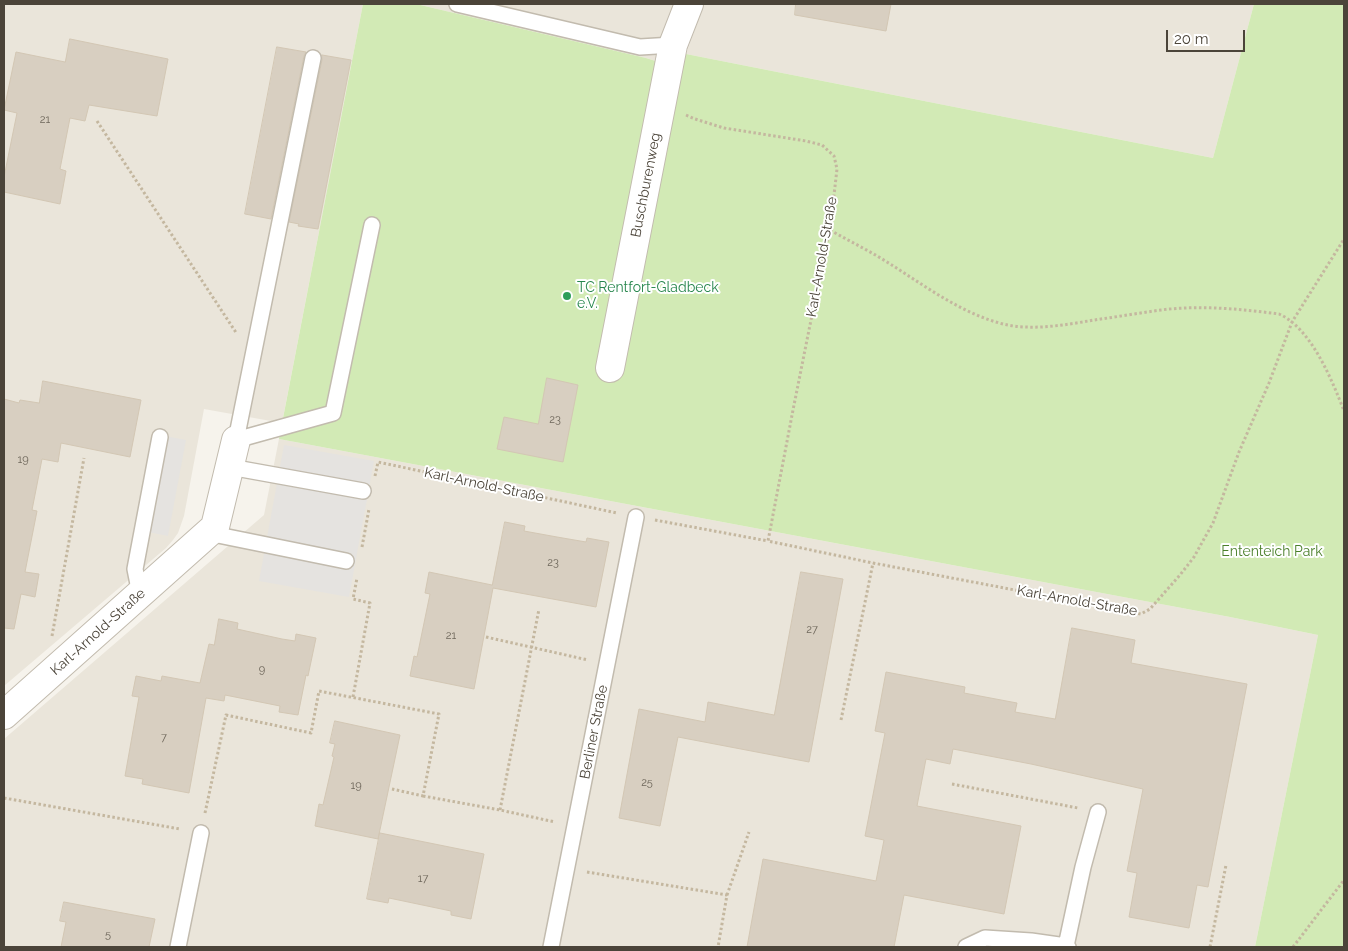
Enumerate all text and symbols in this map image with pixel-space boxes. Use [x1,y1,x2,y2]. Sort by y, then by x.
scale bar [1168,20,1247,52]
text: 20 m [1174,30,1209,48]
house number: 21 [40,113,50,127]
street label: Buschburenweg [628,131,664,239]
street label: Karl-Arnold-Straße [803,196,841,318]
place label: TC Rentfort-Gladbeck e.V. [577,280,719,312]
marker: TC Rentfort-Gladbeck e.V. [561,290,573,302]
house number: 23 [549,413,561,427]
house number: 19 [17,453,29,467]
street label: Karl-Arnold-Straße [423,464,545,506]
park label: Ententeich Park [1221,544,1323,560]
house number: 23 [547,556,559,570]
street label: Karl-Arnold-Straße [1016,582,1138,620]
street label: Karl-Arnold-Straße [47,585,149,679]
house number: 27 [806,623,818,637]
house number: 21 [446,629,456,643]
house number: 9 [259,663,265,677]
street label: Berliner Straße [577,683,611,781]
house number: 7 [161,731,167,745]
house number: 25 [641,776,653,790]
house number: 19 [350,779,362,793]
house number: 17 [418,872,428,886]
house number: 5 [105,928,111,942]

